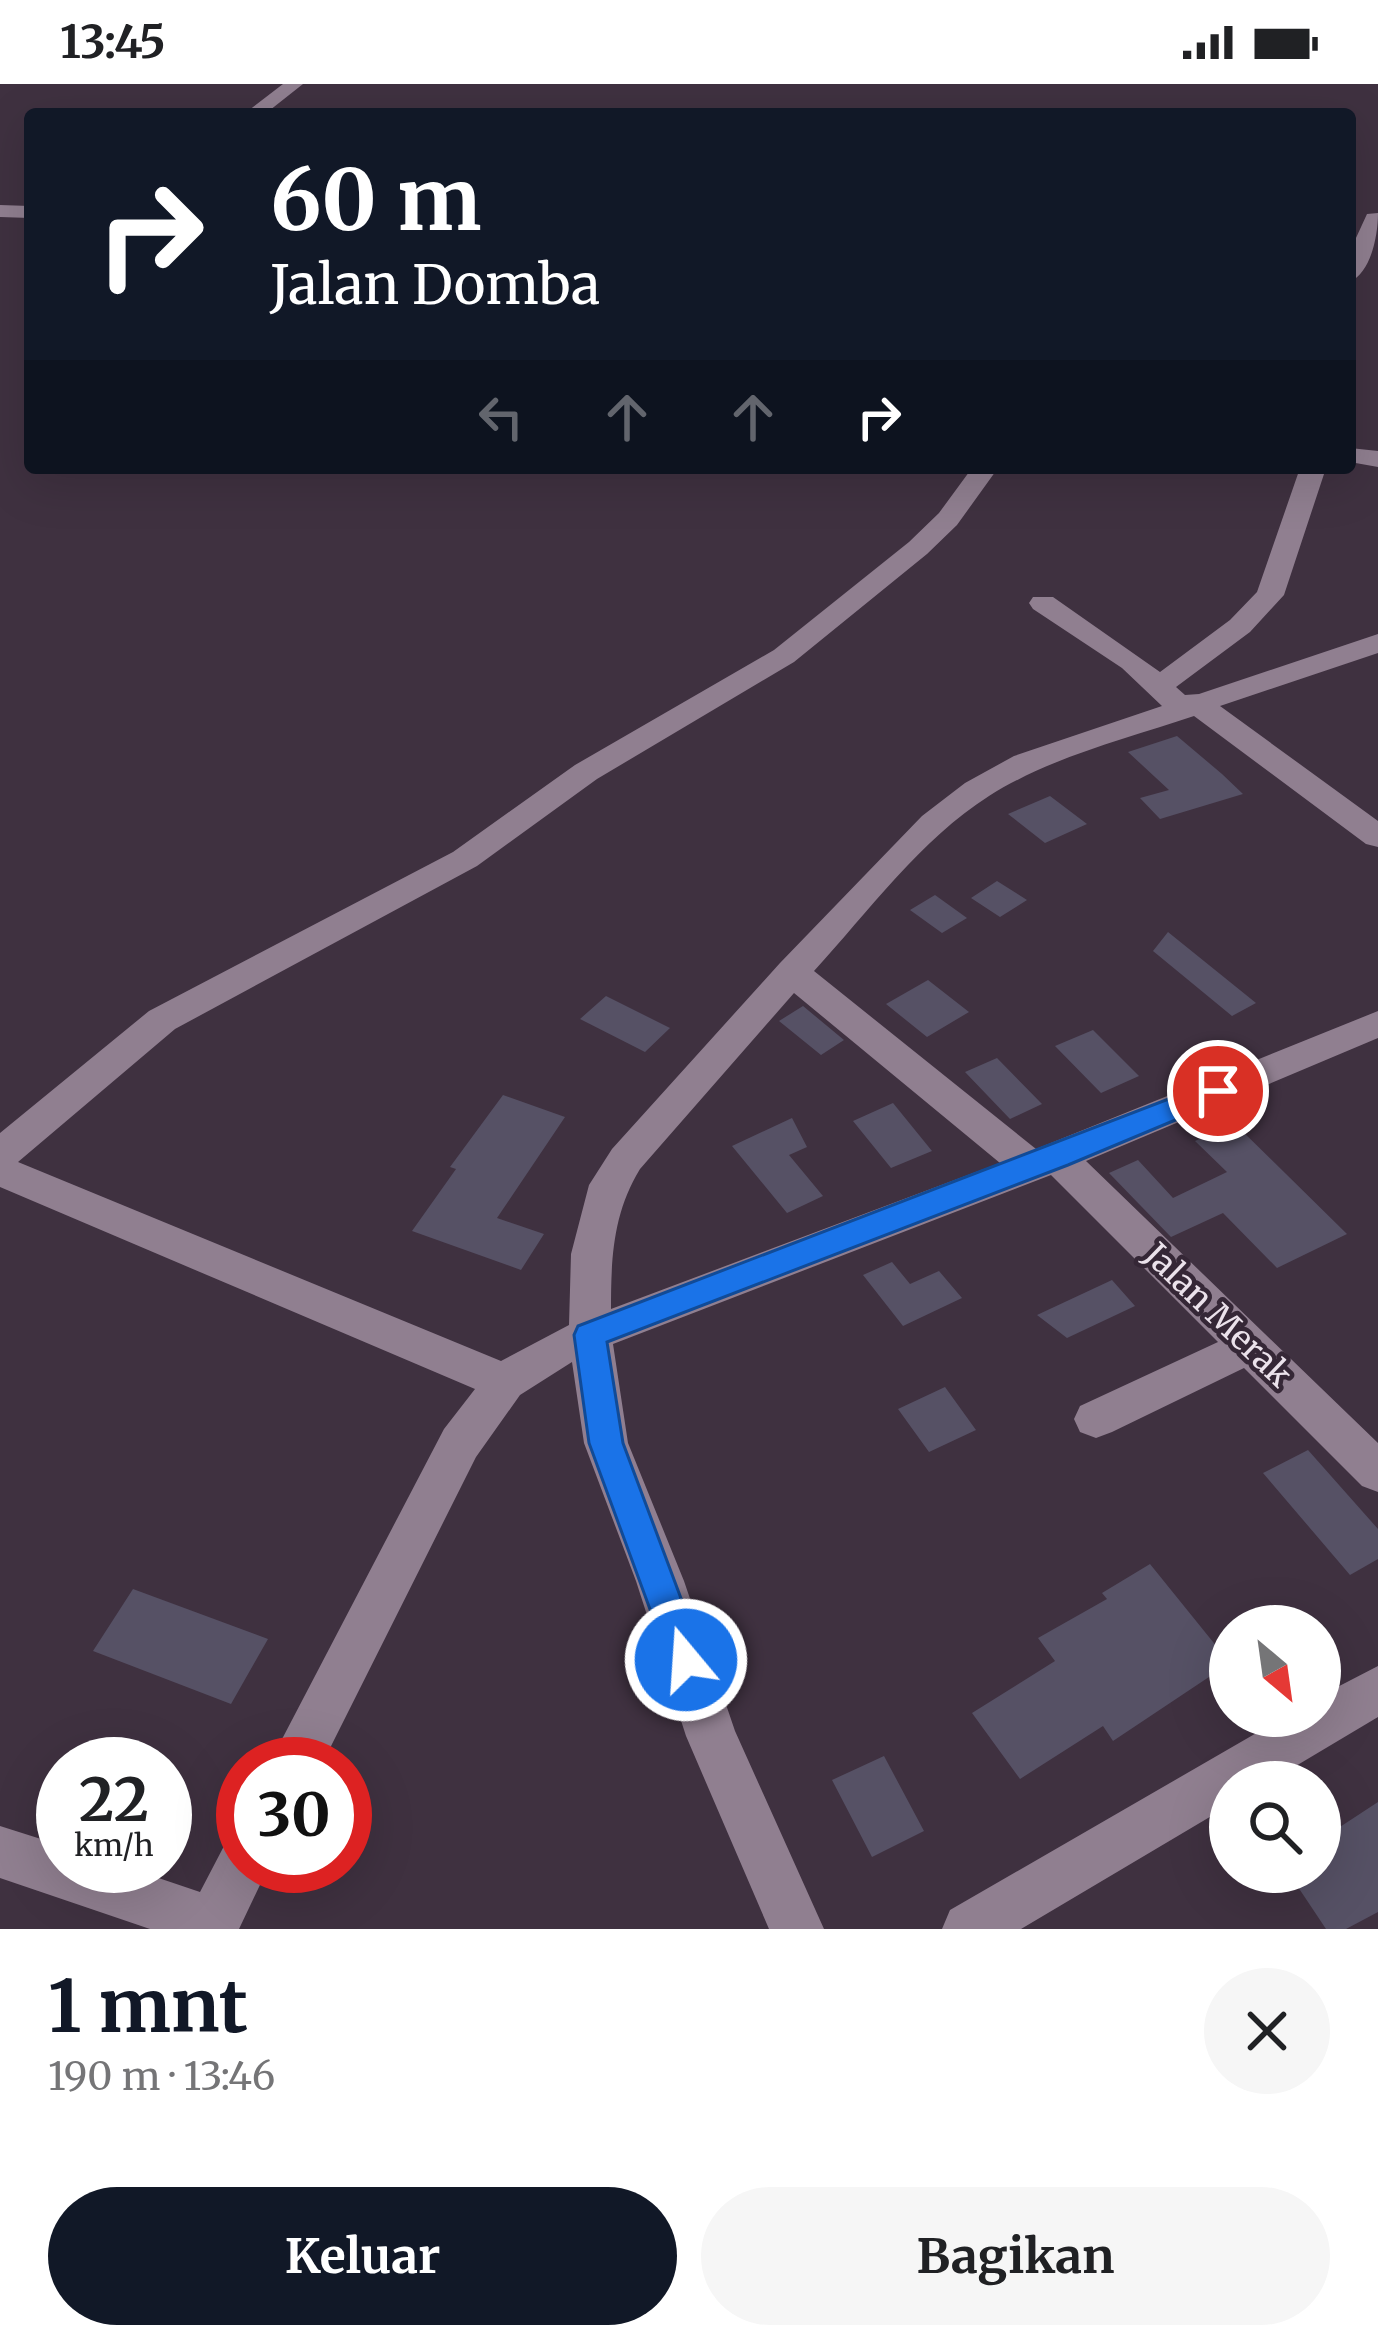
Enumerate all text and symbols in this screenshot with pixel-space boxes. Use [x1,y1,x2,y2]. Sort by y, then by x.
text: 13:45 [60,14,166,70]
text: 60 m [270,147,481,253]
icon: right [72,156,228,312]
text: Jalan Domba [270,251,600,319]
icon: left [468,384,534,450]
icon: ahead [594,384,660,450]
icon: ahead [720,384,786,450]
icon: right [846,384,912,450]
pin [1167,1040,1269,1142]
icon: arrive [1185,1058,1251,1124]
street label: Jalan Merak [1135,1234,1300,1396]
position arrow [623,1597,749,1723]
north arrow [1209,1605,1341,1737]
map controls [1209,1605,1341,1893]
speed limit sign: 30 [216,1737,372,1893]
button: search [1209,1761,1341,1893]
text: 22 [79,1762,149,1837]
text: km/h [74,1826,154,1864]
text: 1 mnt [48,1961,248,2052]
button: close [1204,1968,1330,2094]
text: 190 m · 13:46 [48,2052,275,2101]
button: Keluar [48,2187,677,2325]
button: Bagikan [701,2187,1330,2325]

